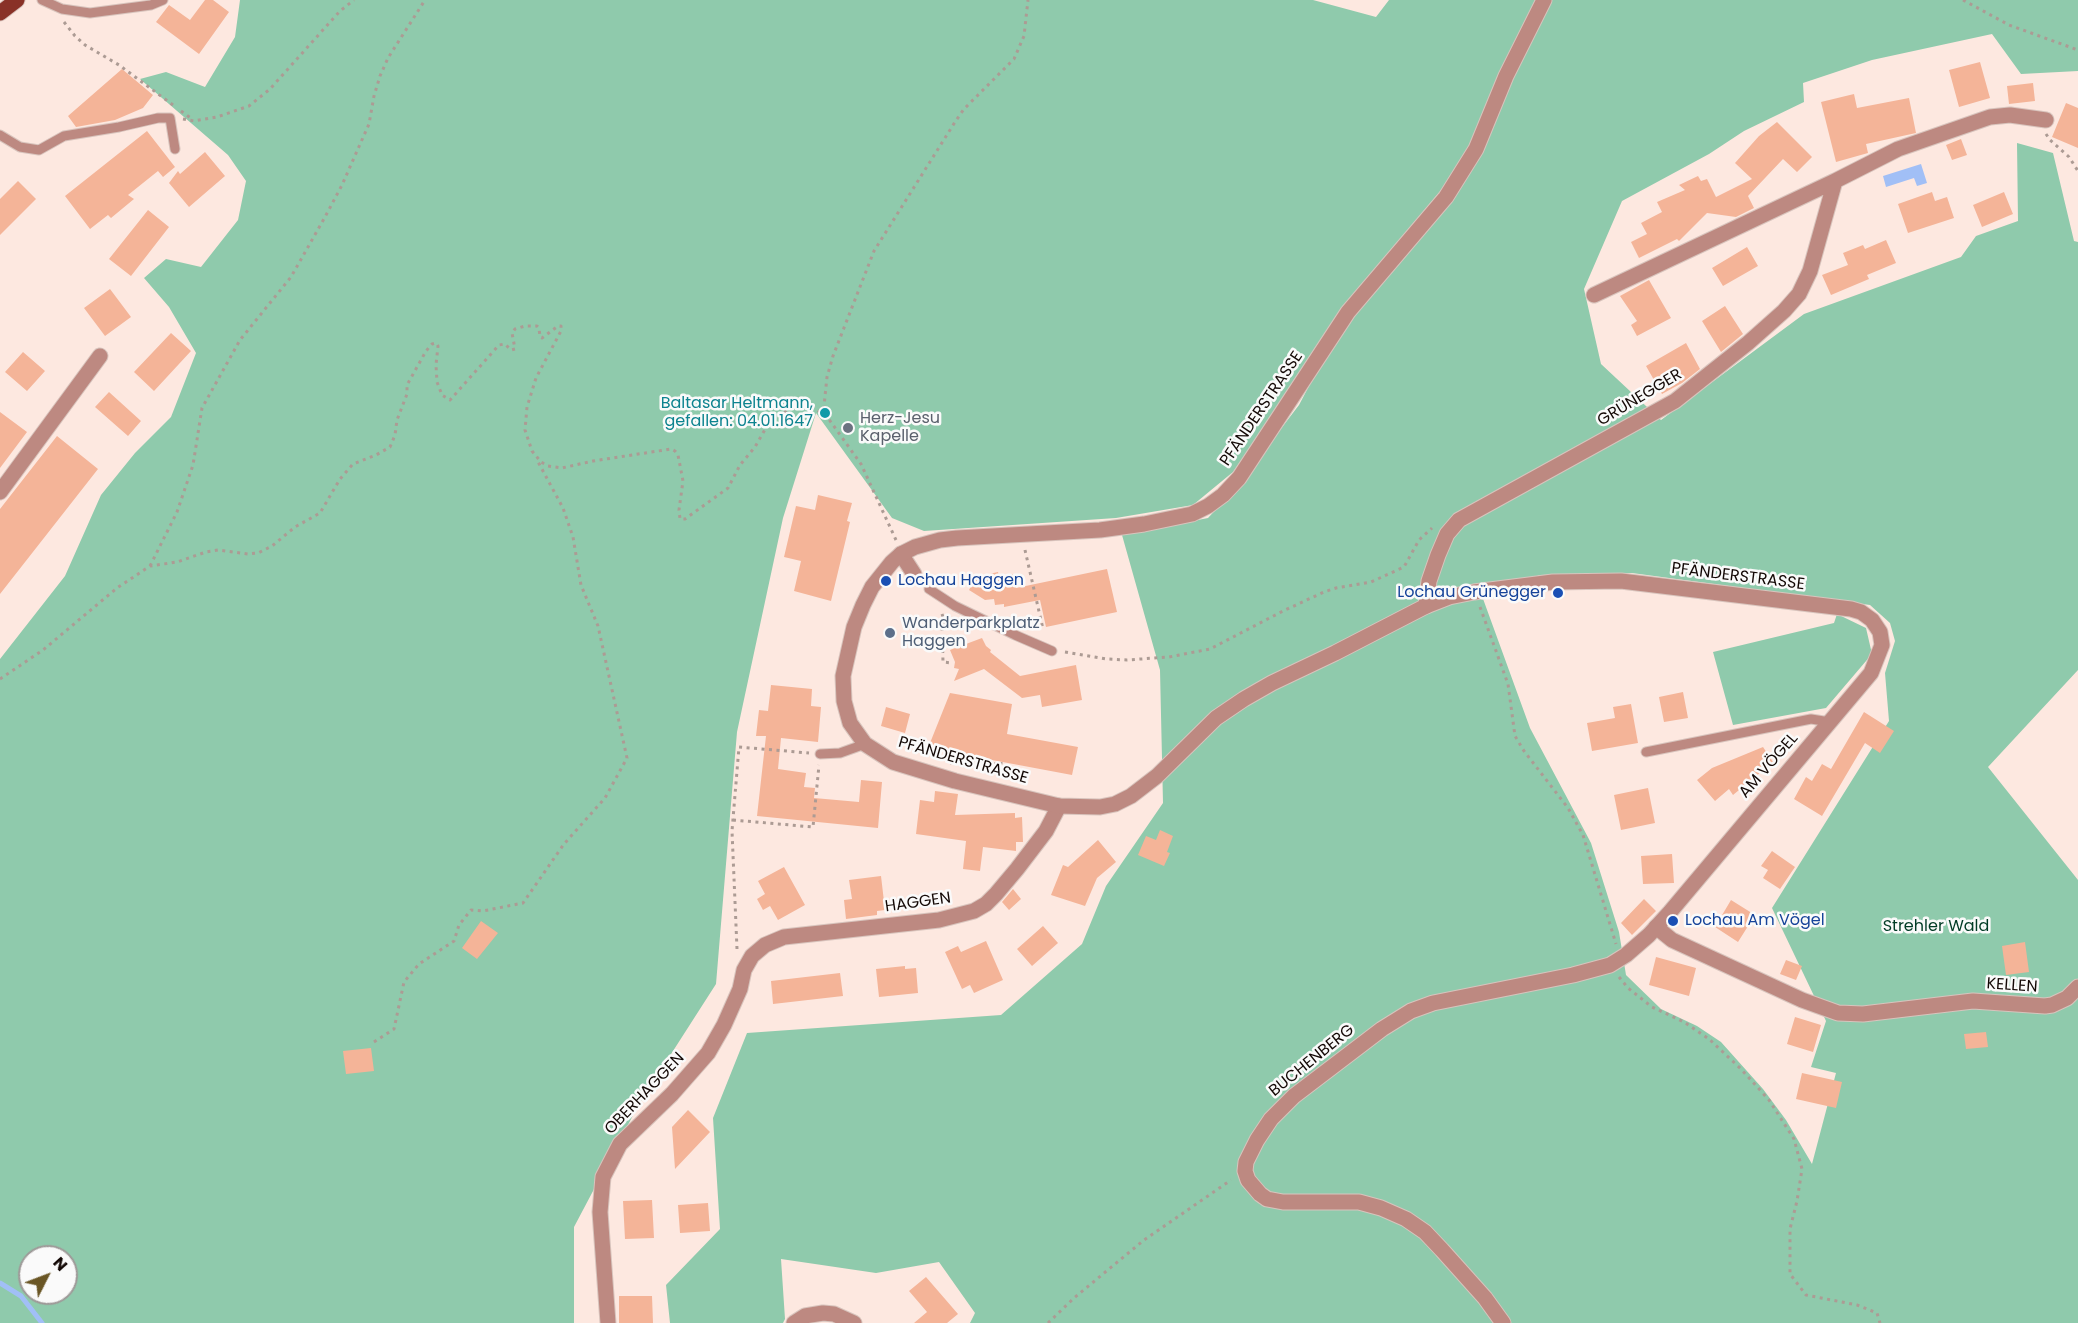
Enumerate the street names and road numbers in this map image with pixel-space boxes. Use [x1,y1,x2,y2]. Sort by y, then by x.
street label: PFÄNDERSTRASSE [1217,348,1307,470]
street label: GRÜNEGGER [1594,365,1686,431]
street label: PFÄNDERSTRASSE [1670,559,1806,595]
street label: AM VÖGEL [1736,730,1802,802]
street label: PFÄNDERSTRASSE [896,733,1030,789]
street label: HAGGEN [884,889,952,917]
street label: KELLEN [1986,975,2038,997]
street label: BUCHENBERG [1266,1021,1358,1101]
street label: OBERHAGGEN [601,1049,689,1139]

